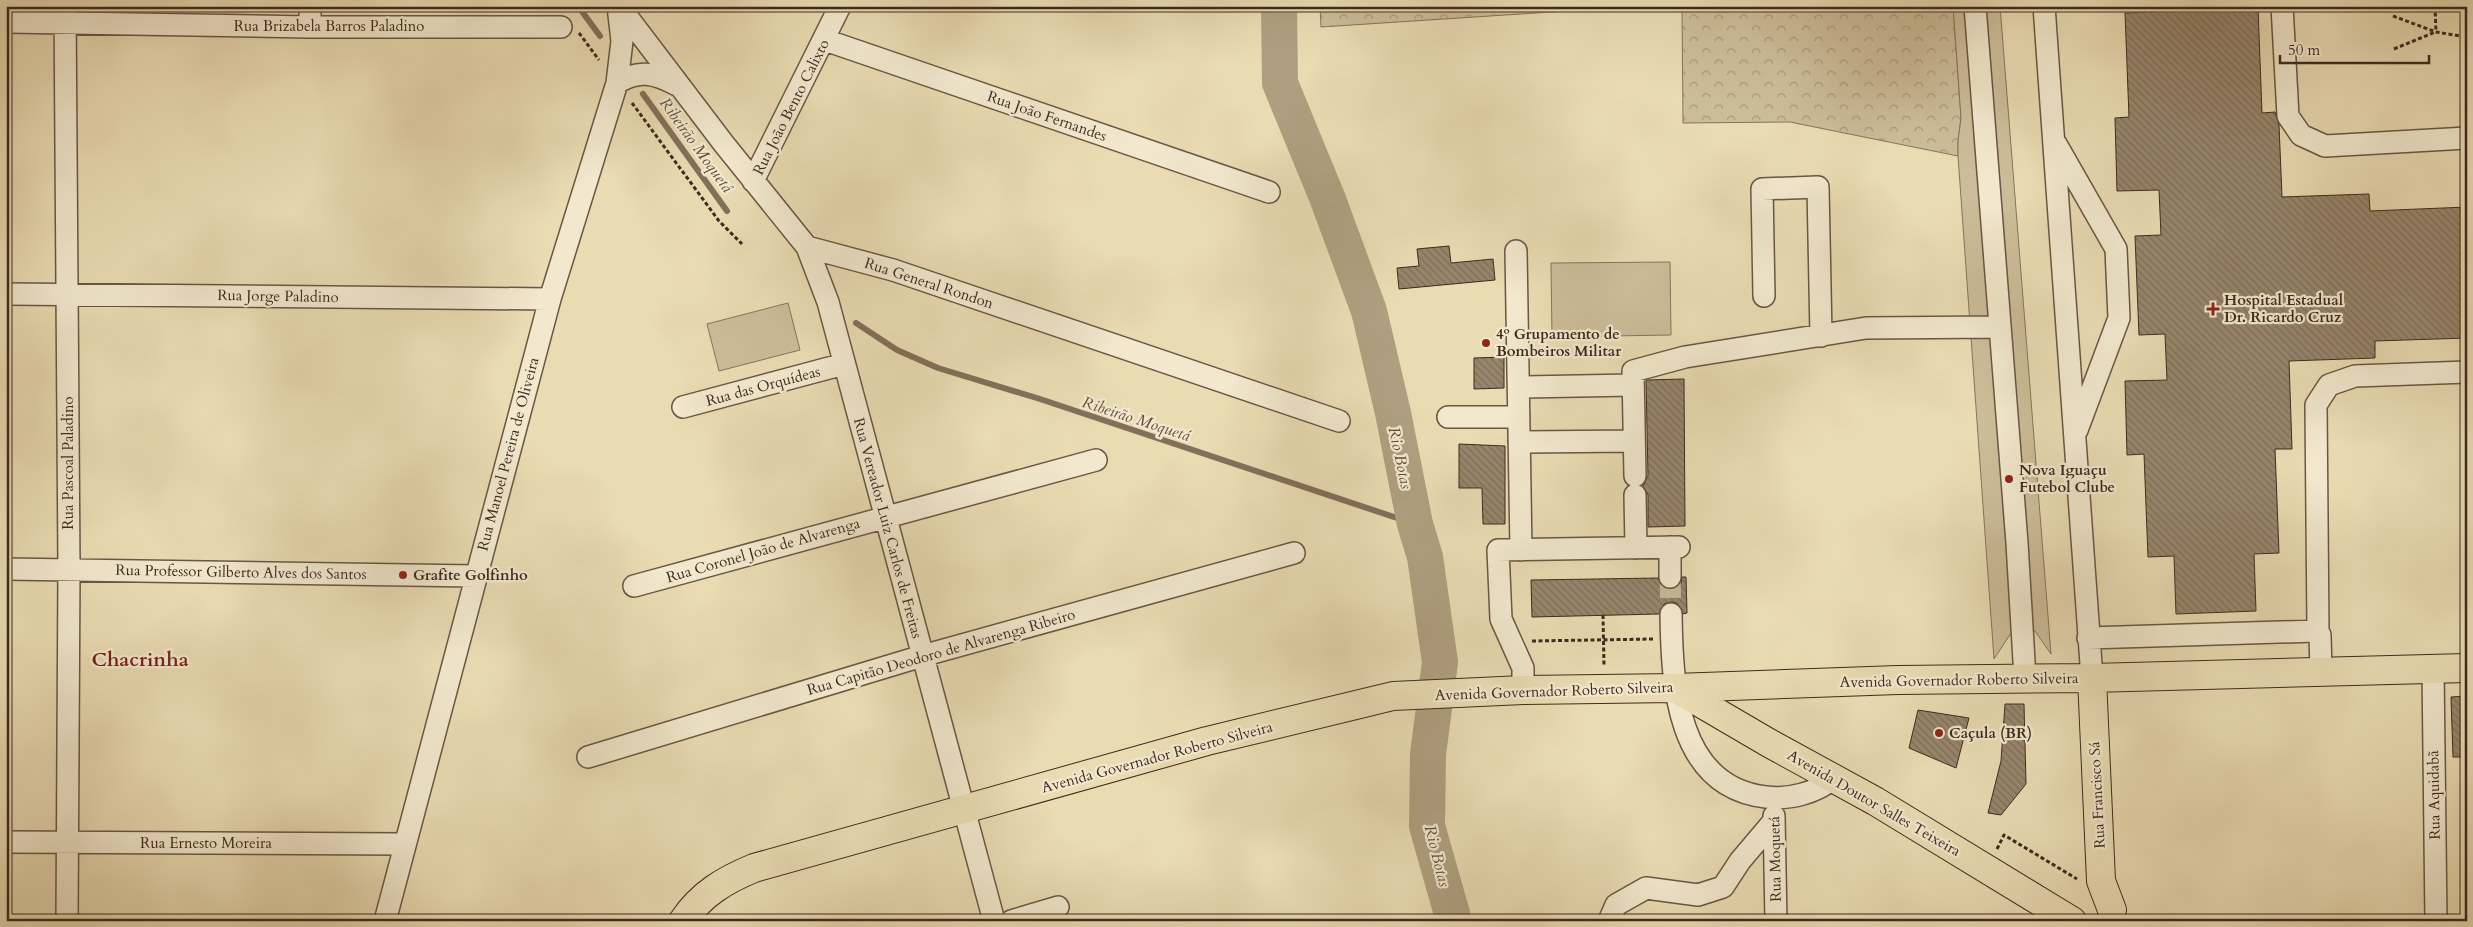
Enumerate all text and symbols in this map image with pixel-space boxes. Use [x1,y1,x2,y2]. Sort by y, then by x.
street label: Rua Brizabela Barros Paladino [234,16,424,36]
scale bar [2280,32,2429,64]
street label: Rua João Bento Calixto [748,36,834,178]
text: 50 m [2288,40,2320,60]
street label: Rua João Fernandes [985,86,1109,146]
water label: Ribeirão Moquetá [654,93,738,198]
street label: Rua General Rondon [862,253,997,313]
street label: Rua Jorge Paladino [217,285,339,307]
place label: Hospital Estadual Dr. Ricardo Cruz [2224,290,2344,327]
marker: Hospital Estadual Dr. Ricardo Cruz [2206,302,2220,316]
place label: 4º Grupamento de Bombeiros Militar [1496,324,1622,361]
marker: 4º Grupamento de Bombeiros Militar [1480,337,1492,349]
street label: Rua Manoel Pereira de Oliveira [473,355,544,553]
street label: Rua das Orquídeas [703,361,823,411]
water label: Ribeirão Moquetá [1079,391,1194,447]
street label: Rua Pascoal Paladino [58,396,78,530]
street label: Rua Vereador Luiz Carlos de Freitas [849,415,927,641]
water label: Rio Botas [1383,425,1417,492]
place label: Nova Iguaçu Futebol Clube [2019,460,2115,497]
marker: Nova Iguaçu Futebol Clube [2003,473,2015,485]
street label: Rua Coronel João de Alvarenga [664,513,863,587]
street label: Rua Professor Gilberto Alves dos Santos [115,560,367,584]
place label: Grafite Golfinho [413,565,528,585]
marker: Grafite Golfinho [397,569,409,581]
street label: Rua Capitão Deodoro de Alvarenga Ribeiro [805,604,1077,700]
district label: Chacrinha [91,646,189,673]
street label: Avenida Governador Roberto Silveira [1840,668,2079,692]
street label: Avenida Governador Roberto Silveira [1434,677,1674,705]
street label: Avenida Governador Roberto Silveira [1039,716,1275,798]
place label: Caçula (BR) [1949,723,2032,743]
marker: Caçula (BR) [1933,727,1945,739]
street label: Rua Francisco Sá [2084,740,2110,849]
street label: Avenida Doutor Salles Teixeira [1784,745,1965,861]
street label: Rua Aquidabã [2423,750,2445,840]
street label: Rua Moquetá [1764,815,1786,902]
water label: Rio Botas [1419,823,1455,890]
street label: Rua Ernesto Moreira [140,833,272,853]

